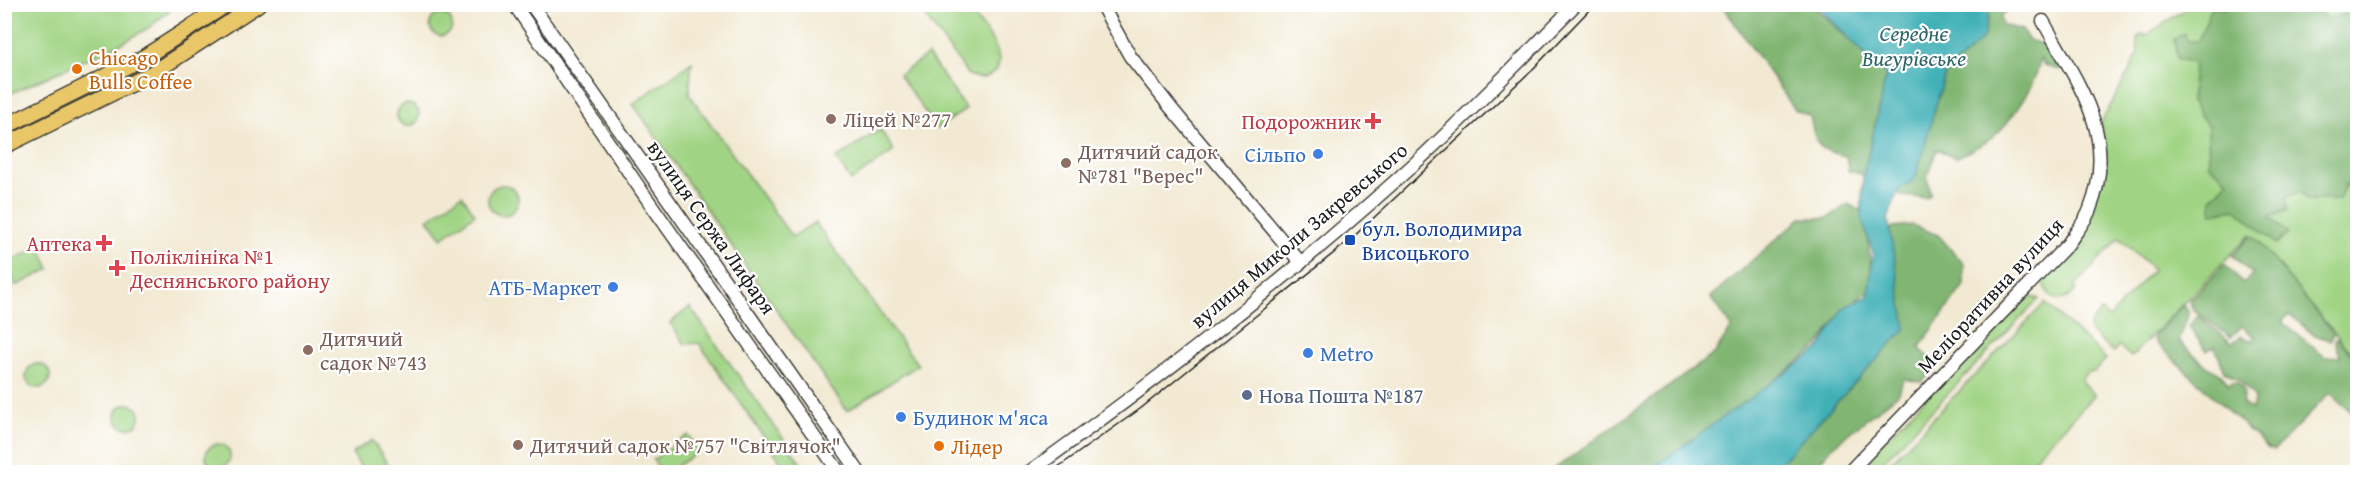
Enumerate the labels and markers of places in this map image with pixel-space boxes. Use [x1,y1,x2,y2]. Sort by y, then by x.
place label: Chicago Bulls Coffee [89,42,192,97]
marker: Chicago Bulls Coffee [70,62,84,76]
place label: Ліцей №277 [843,104,951,135]
place label: Подорожник [1242,106,1361,137]
marker: Ліцей №277 [824,112,838,126]
marker: Подорожник [1366,114,1380,128]
place label: Дитячий садок №781 "Верес" [1077,136,1218,191]
place label: Сільпо [1245,139,1306,170]
marker: Сільпо [1311,147,1325,161]
marker: Дитячий садок №781 "Верес" [1059,156,1073,170]
place label: бул. Володимира Висоцького [1362,213,1522,268]
place label: Аптека [26,228,92,259]
marker: бул. Володимира Висоцького [1343,233,1357,247]
marker: Аптека [97,236,111,250]
place label: Поліклініка №1 Деснянського району [129,241,330,296]
marker: Поліклініка №1 Деснянського району [108,259,126,277]
place label: АТБ-Маркет [489,272,601,303]
marker: АТБ-Маркет [606,280,620,294]
place label: Дитячий садок №743 [319,323,427,378]
place label: Metro [1320,338,1374,369]
marker: Дитячий садок №743 [301,343,315,357]
marker: Metro [1301,346,1315,360]
place label: Нова Пошта №187 [1259,380,1424,411]
marker: Нова Пошта №187 [1240,388,1254,402]
place label: Будинок м'яса [913,402,1048,433]
marker: Будинок м'яса [894,410,908,424]
place label: Дитячий садок №757 "Світлячок" [529,430,841,461]
place label: Лідер [951,431,1003,462]
marker: Дитячий садок №757 "Світлячок" [511,438,525,452]
marker: Лідер [932,439,946,453]

